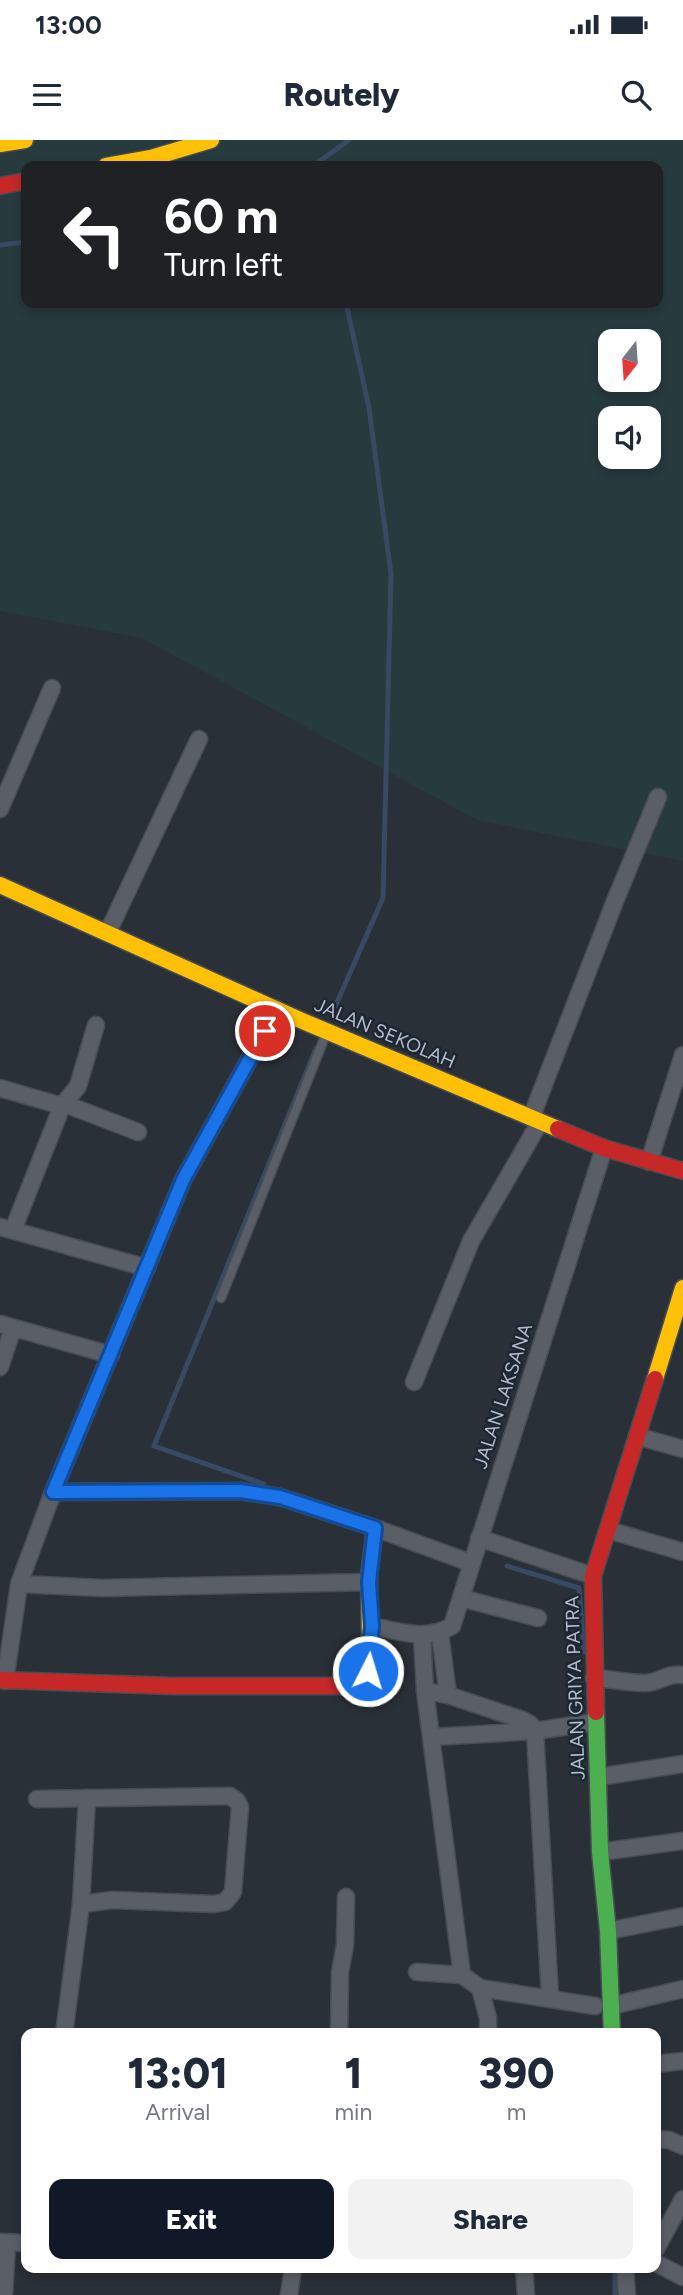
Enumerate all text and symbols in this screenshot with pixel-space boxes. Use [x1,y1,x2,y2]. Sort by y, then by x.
text: 13:00 [35,9,102,41]
icon: menu [28,76,66,114]
text: Routely [283,76,400,114]
icon: search [617,76,655,114]
text: 60 m [164,186,279,245]
icon: left [49,189,140,280]
text: Turn left [164,246,283,284]
north arrow [598,329,662,392]
map controls [598,329,661,469]
button: sound [598,406,661,469]
street label: JALAN SEKOLAH [311,993,459,1073]
pin [235,1001,295,1061]
icon: arrive [246,1012,284,1050]
street label: JALAN LAKSANA [469,1320,537,1471]
street label: JALAN GRIYA PATRA [560,1595,590,1780]
position arrow [331,1634,405,1708]
text: 13:01 [128,2048,228,2099]
text: 1 [344,2048,362,2099]
text: 390 [479,2048,554,2099]
text: Arrival [145,2098,210,2126]
text: min [335,2098,372,2126]
text: m [507,2098,526,2126]
button: Exit [49,2179,334,2259]
button: Share [348,2179,633,2259]

